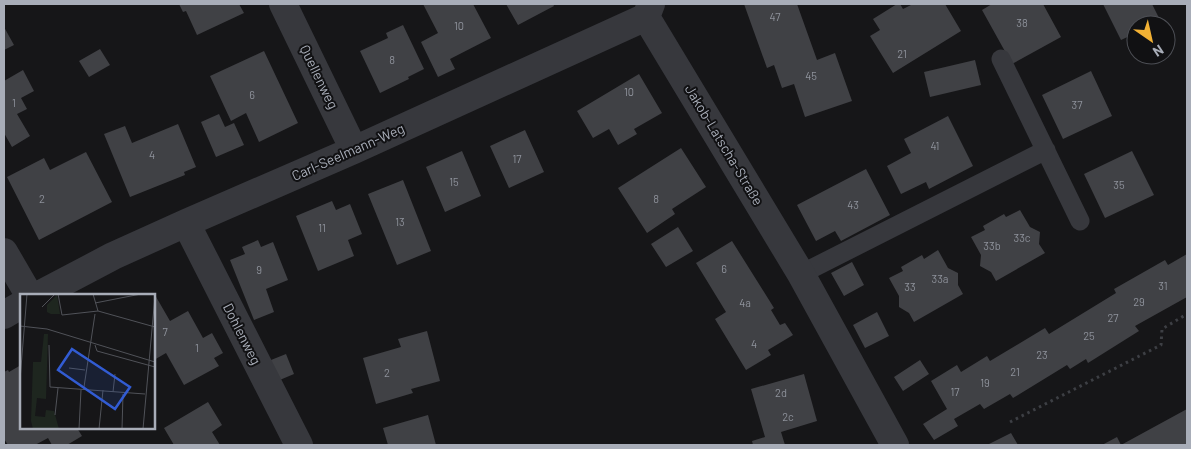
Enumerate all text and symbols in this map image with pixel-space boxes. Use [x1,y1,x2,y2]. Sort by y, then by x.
house number: 47 [770,10,780,23]
north arrow [1126,15,1176,65]
house number: 38 [1016,16,1028,29]
house number: 10 [454,19,464,32]
street label: Quellenweg [297,42,342,112]
text: N [1150,42,1167,61]
house number: 21 [897,47,907,60]
house number: 8 [389,53,395,66]
house number: 45 [805,69,817,82]
street label: Jakob-Latscha-Straße [682,81,767,208]
house number: 10 [624,85,634,98]
house number: 6 [249,88,255,101]
house number: 1 [12,96,16,109]
house number: 37 [1072,98,1082,111]
street label: Carl-Seelmann-Weg [289,119,407,184]
house number: 41 [931,139,939,152]
house number: 4 [149,148,155,161]
house number: 17 [512,152,522,165]
house number: 15 [449,175,459,188]
house number: 35 [1113,178,1125,191]
house number: 2 [39,192,45,205]
house number: 8 [653,192,659,205]
house number: 43 [847,198,859,211]
house number: 13 [395,215,405,228]
house number: 11 [318,221,326,234]
house number: 33c [1013,231,1031,244]
house number: 33b [983,239,1001,252]
house number: 6 [721,262,727,275]
house number: 9 [256,263,262,276]
house number: 33a [932,272,948,285]
house number: 31 [1158,279,1168,292]
house number: 33 [904,280,916,293]
inset map [20,294,155,429]
house number: 29 [1133,295,1145,308]
house number: 4a [739,296,751,309]
street label: Dohlenweg [220,300,265,367]
house number: 27 [1107,311,1119,324]
house number: 7 [162,325,168,338]
house number: 25 [1083,329,1095,342]
house number: 4 [751,337,757,350]
house number: 1 [195,341,199,354]
house number: 23 [1036,348,1048,361]
house number: 21 [1010,365,1020,378]
house number: 2 [384,366,390,379]
house number: 19 [980,376,990,389]
house number: 17 [950,385,960,398]
house number: 2d [775,386,787,399]
house number: 2c [782,410,794,423]

